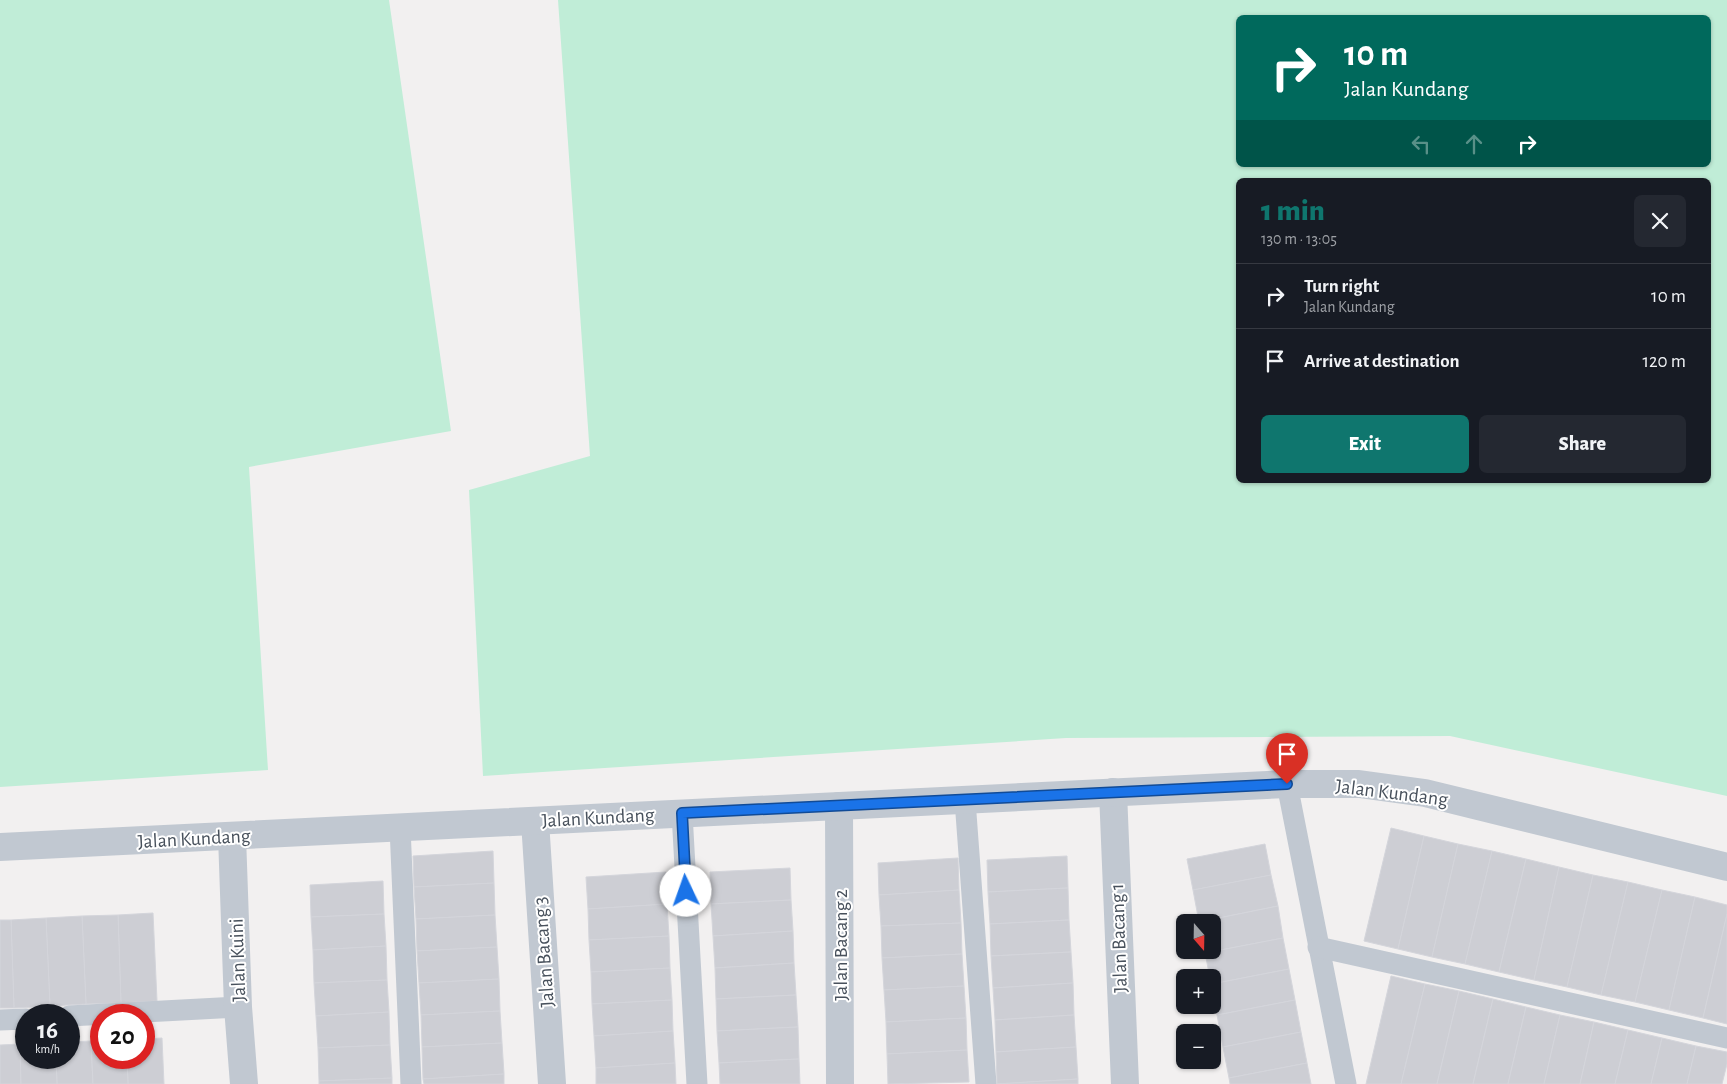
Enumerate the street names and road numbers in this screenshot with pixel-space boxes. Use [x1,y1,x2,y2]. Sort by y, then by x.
street label: Jalan Kundang [1335,776,1449,810]
street label: Jalan Kundang [541,805,655,831]
street label: Jalan Kundang [137,826,251,852]
street label: Jalan Bacang 1 [1107,883,1131,993]
street label: Jalan Bacang 2 [831,889,851,1001]
street label: Jalan Bacang 3 [530,896,558,1008]
street label: Jalan Kuini [227,918,249,1002]

